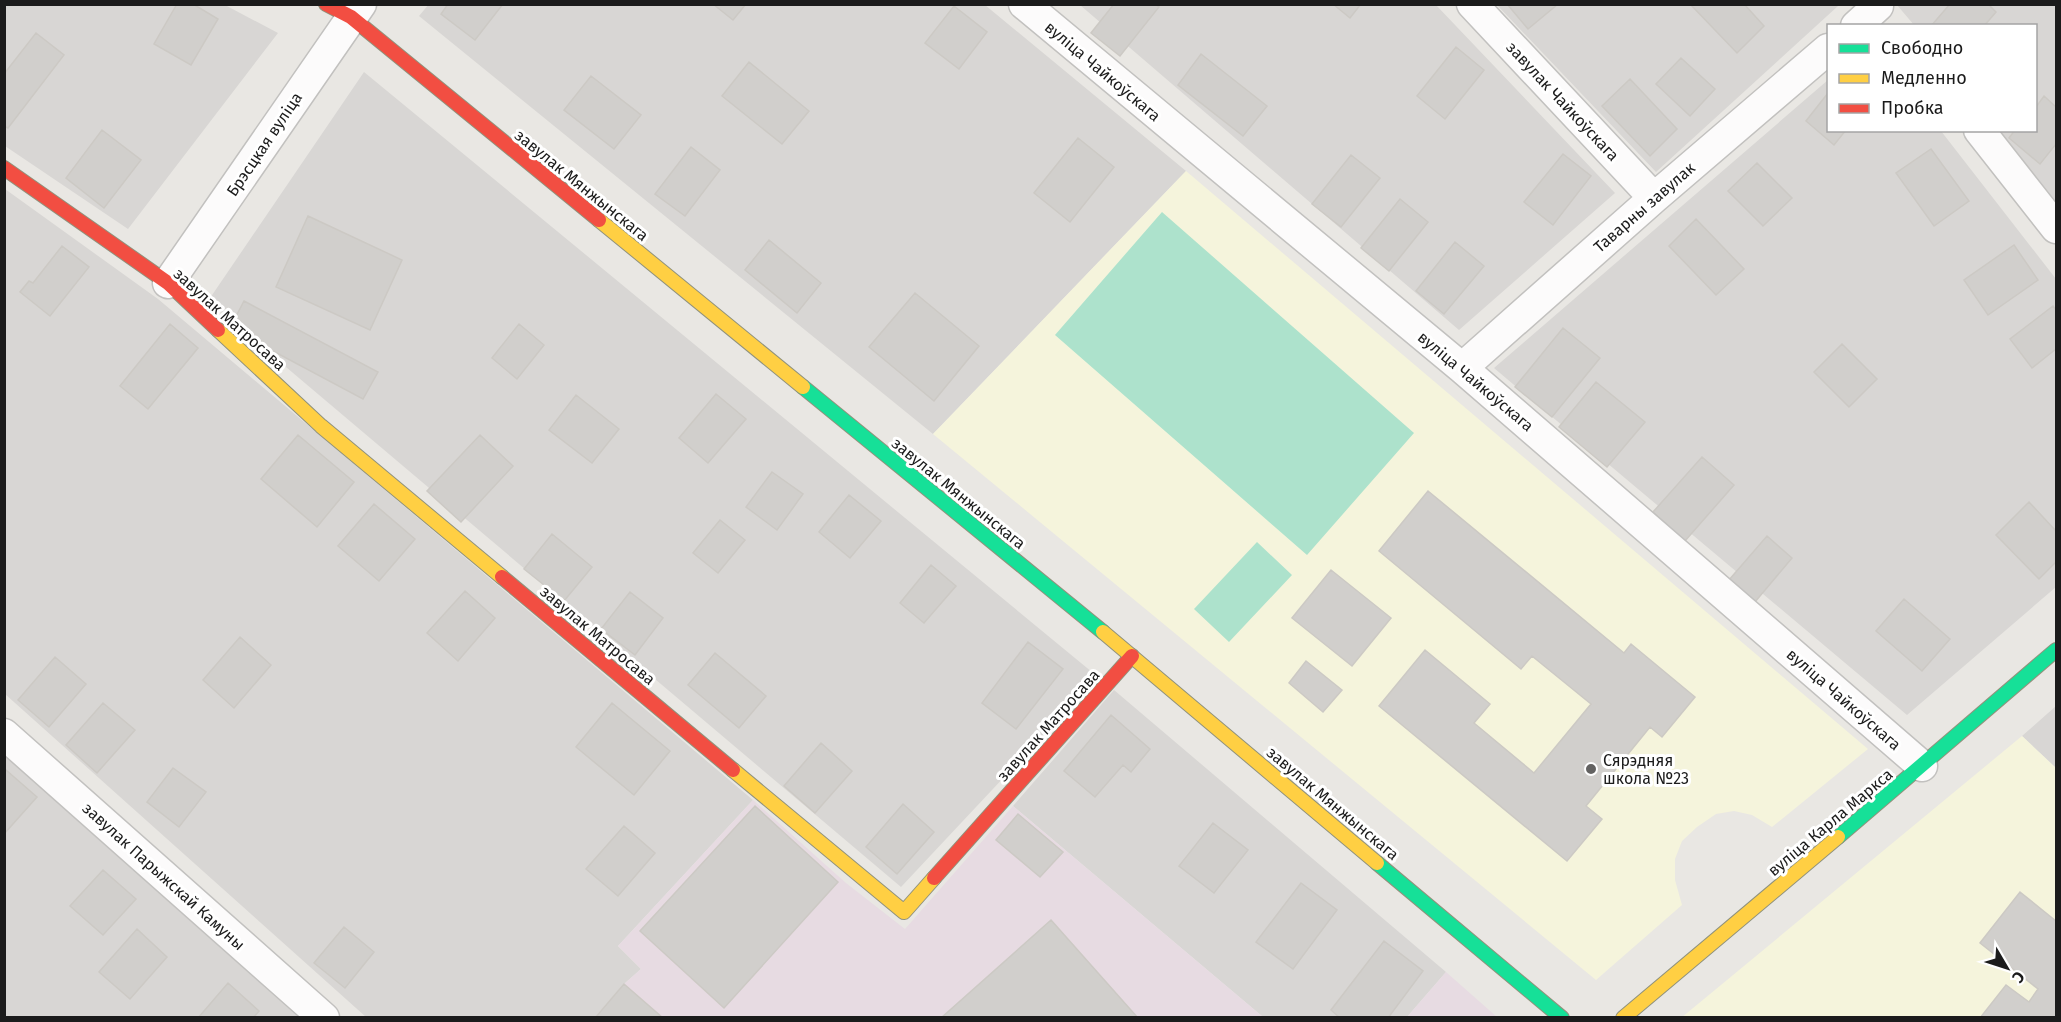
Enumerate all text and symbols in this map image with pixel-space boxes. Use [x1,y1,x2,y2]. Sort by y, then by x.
street label: вуліца Чайкоўскага [1041,17,1164,125]
legend [1827,24,2037,132]
text: Свободно [1881,37,1963,59]
street label: завулак Чайкоўскага [1502,38,1623,165]
text: Медленно [1881,67,1967,89]
street label: Брэсцкая вуліца [223,89,306,200]
text: Пробка [1881,97,1944,119]
street label: завулак Мянжынскага [511,126,652,245]
street label: Таварны завулак [1590,158,1699,257]
street label: завулак Матросава [170,264,290,375]
street label: вуліца Чайкоўскага [1414,327,1537,435]
street label: завулак Мянжынскага [888,434,1029,553]
street label: завулак Матросава [536,582,659,689]
street label: вуліца Чайкоўскага [1783,645,1905,754]
street label: завулак Матросава [993,665,1104,785]
street label: завулак Мянжынскага [1263,743,1402,864]
place label: Сярэдняя школа №23 [1603,751,1689,788]
marker: Сярэдняя школа №23 [1584,762,1598,776]
street label: вуліца Карла Маркса [1764,765,1897,880]
street label: завулак Парыжскай Камуны [79,798,249,954]
north arrow [1977,938,2037,998]
text: С [2007,968,2029,987]

